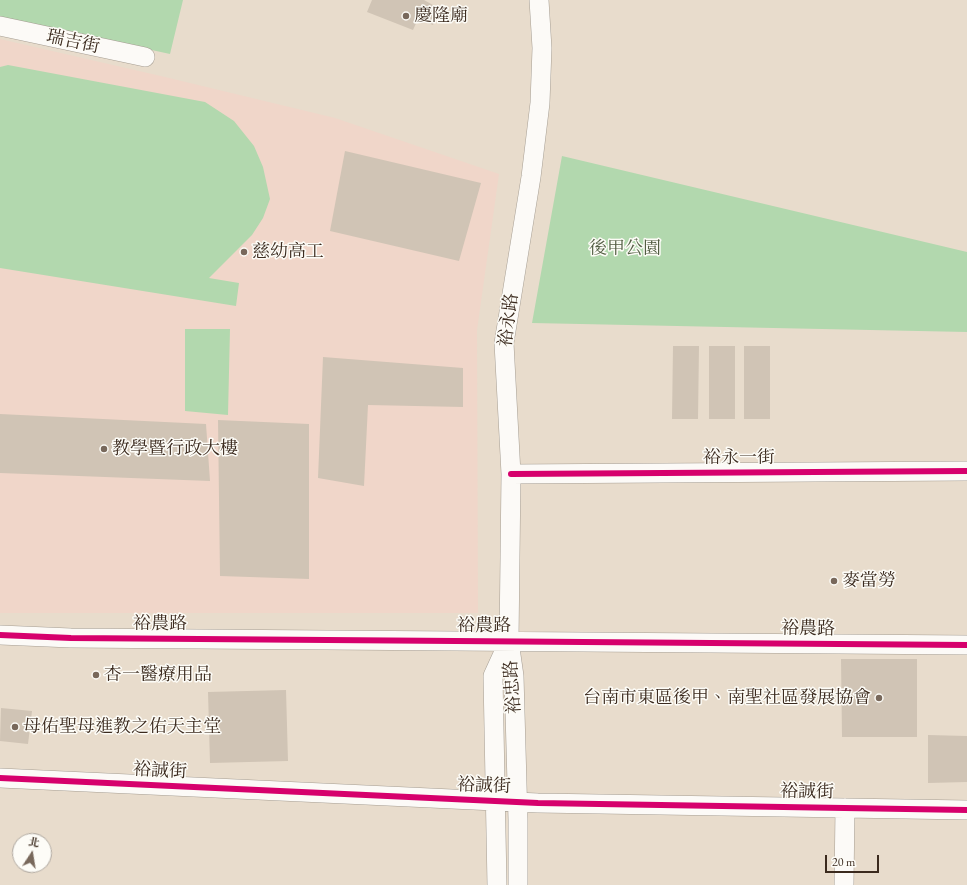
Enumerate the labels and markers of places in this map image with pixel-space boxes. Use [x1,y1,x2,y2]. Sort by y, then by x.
place label: 慶隆廟 [414,5,468,27]
marker: 慶隆廟 [401,11,411,21]
place label: 慈幼高工 [252,241,324,263]
marker: 慈幼高工 [239,247,249,257]
place label: 教學暨行政大樓 [112,438,238,460]
marker: 教學暨行政大樓 [99,444,109,454]
place label: 麥當勞 [842,570,896,592]
marker: 麥當勞 [829,576,839,586]
place label: 杏一醫療用品 [104,664,212,686]
marker: 杏一醫療用品 [91,670,101,680]
place label: 台南市東區後甲、南聖社區發展協會 [583,687,871,709]
marker: 台南市東區後甲、南聖社區發展協會 [874,693,884,703]
place label: 母佑聖母進教之佑天主堂 [23,716,221,738]
marker: 母佑聖母進教之佑天主堂 [10,722,20,732]

